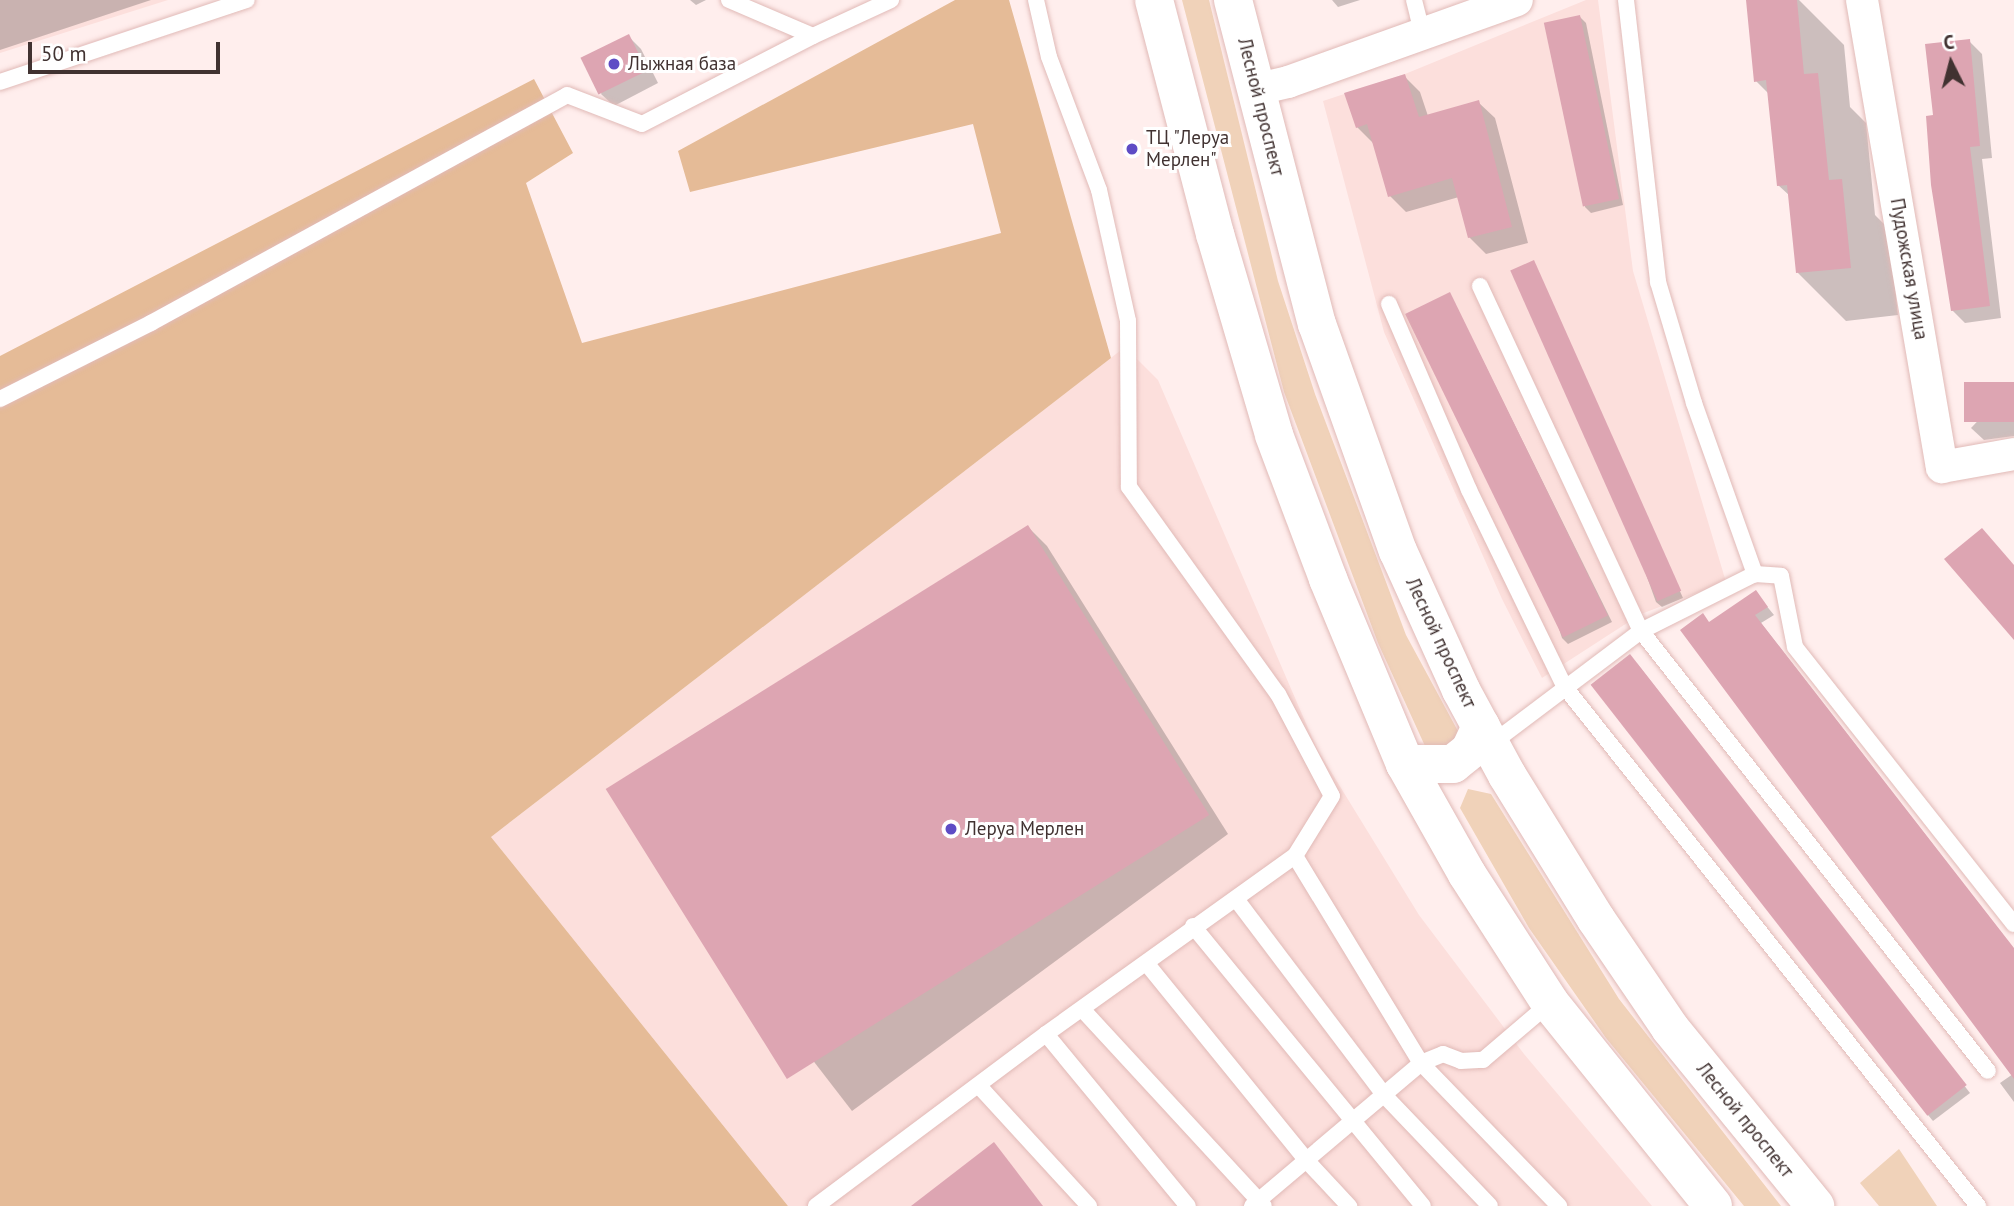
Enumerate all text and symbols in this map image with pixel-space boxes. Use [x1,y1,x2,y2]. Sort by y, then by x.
scale bar [32,28,224,72]
north arrow [1916,28,1986,98]
text: С [1942,30,1955,55]
street label: Лесной проспект [1233,36,1289,178]
text: 50 m [41,40,87,67]
place label: Лыжная база [628,53,736,75]
marker: Лыжная база [606,56,622,72]
place label: ТЦ "Леруа Мерлен" [1146,127,1231,171]
marker: ТЦ "Леруа Мерлен" [1124,141,1140,157]
street label: Пудожская улица [1885,196,1933,342]
street label: Лесной проспект [1401,574,1481,712]
place label: Леруа Мерлен [965,818,1084,840]
marker: Леруа Мерлен [943,821,959,837]
street label: Лесной проспект [1692,1058,1798,1182]

